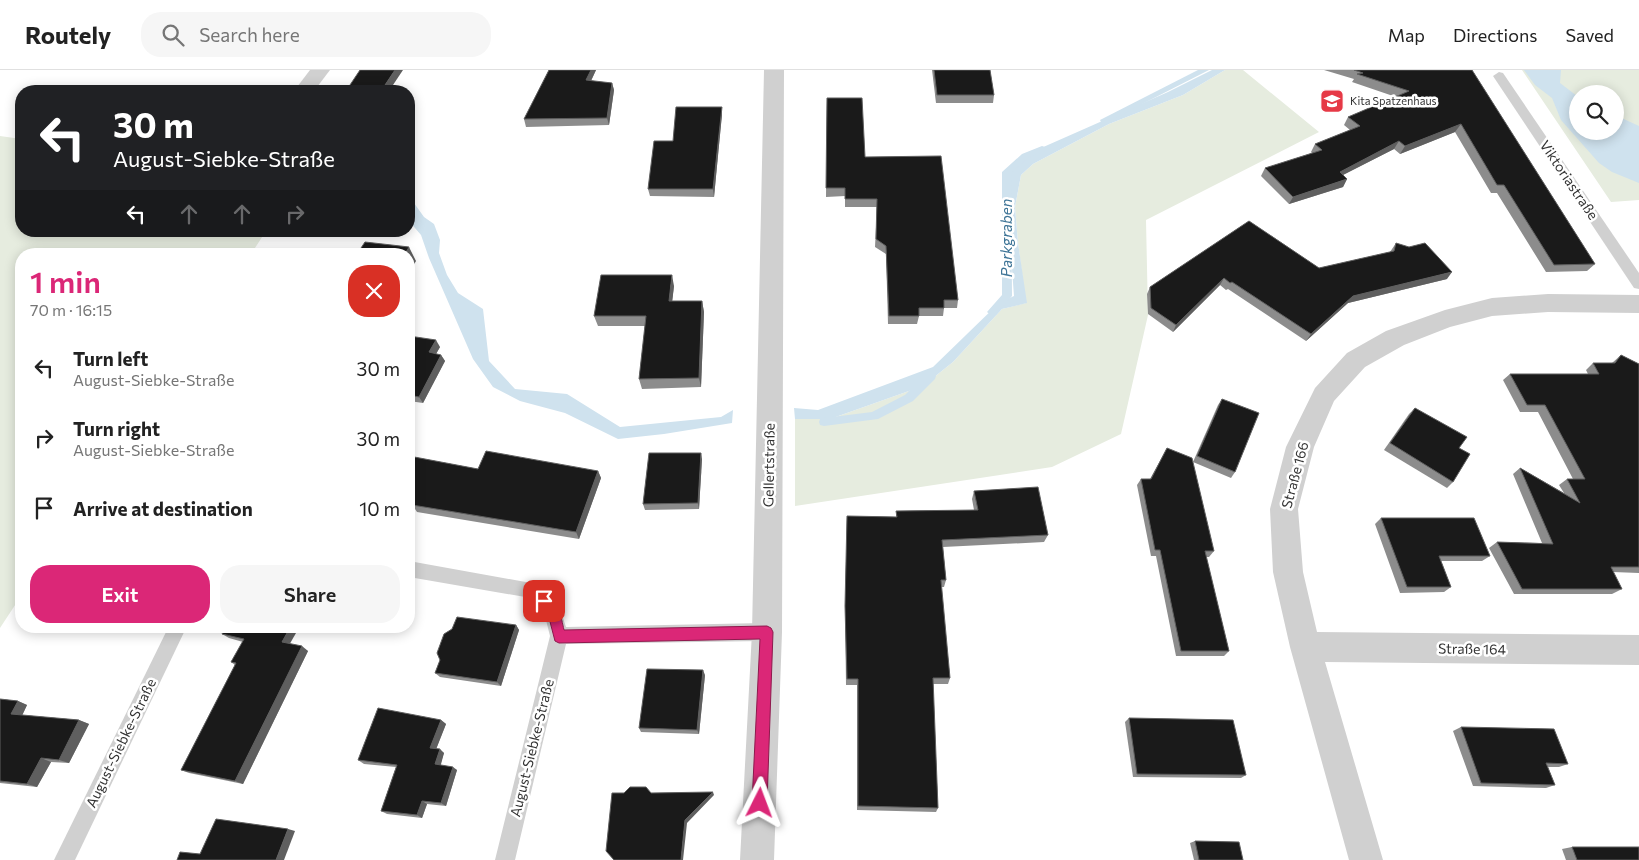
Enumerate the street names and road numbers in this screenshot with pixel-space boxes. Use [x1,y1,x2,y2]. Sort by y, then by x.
street label: Viktoriastraße [1537,137,1602,223]
street label: Gellertstraße [759,423,778,507]
street label: Straße 166 [1277,440,1312,510]
street label: Straße 164 [1438,639,1507,658]
street label: August-Siebke-Straße [82,676,159,810]
street label: August-Siebke-Straße [506,677,557,818]

